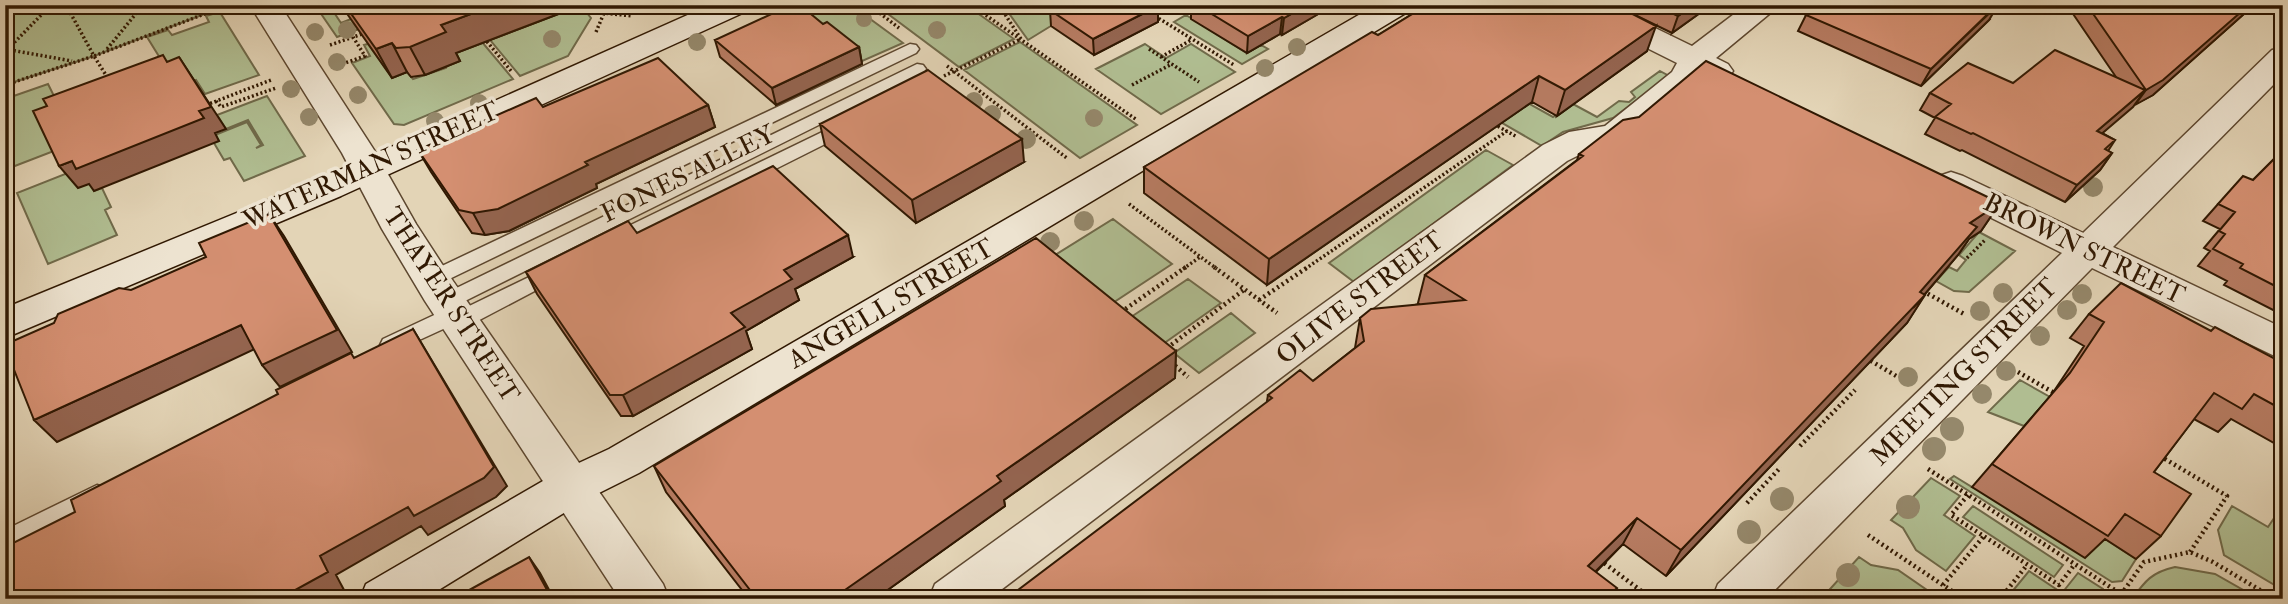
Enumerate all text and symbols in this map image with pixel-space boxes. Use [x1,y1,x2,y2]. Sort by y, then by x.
street label: WATERMAN STREET [237,95,504,237]
street label: FONES ALLEY [596,118,781,230]
street label: BROWN STREET [1978,186,2190,312]
street label: THAYER STREET [376,201,526,409]
street label: OLIVE STREET [1270,224,1450,372]
street label: ANGELL STREET [782,232,1000,376]
street label: MEETING STREET [1864,272,2064,472]

